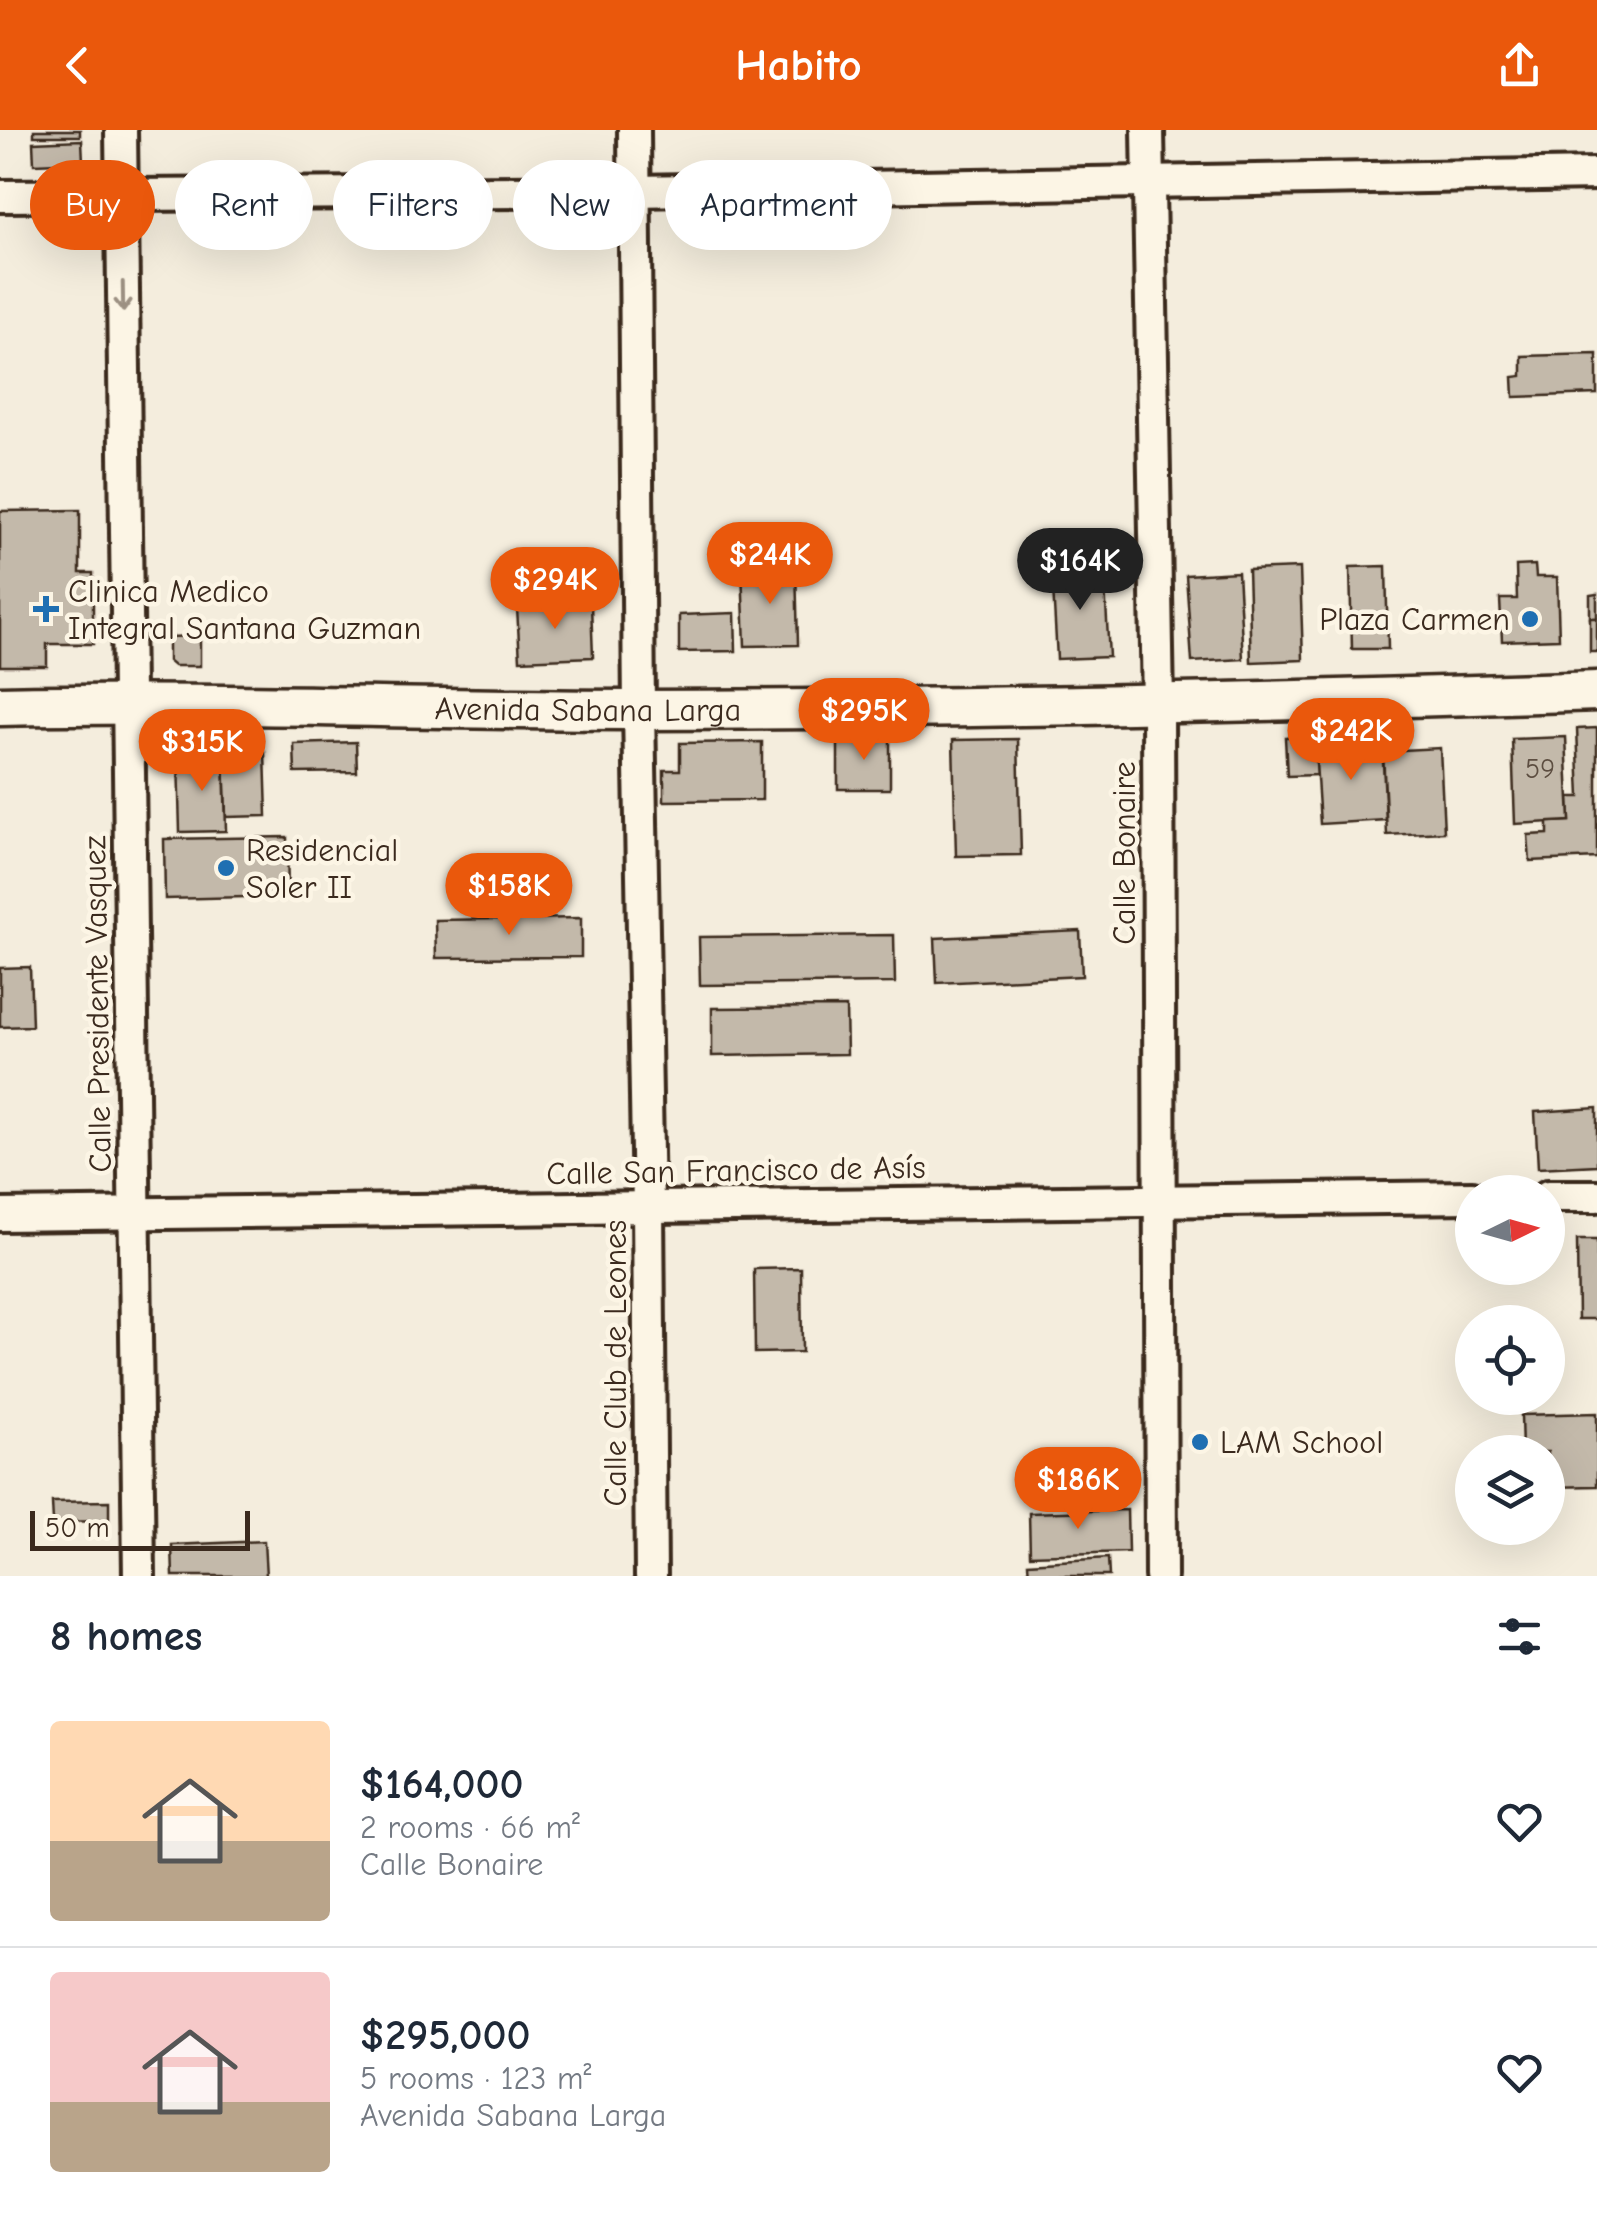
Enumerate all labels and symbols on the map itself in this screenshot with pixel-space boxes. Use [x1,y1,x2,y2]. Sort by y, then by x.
one-way arrow [114,280,132,313]
pin: $244K [700,522,840,607]
pin: $164K [1010,528,1150,613]
pin: $294K [485,547,625,632]
place label: Clinica Medico Integral Santana Guzman [68,573,421,647]
marker: Clinica Medico Integral Santana Guzman [33,596,59,622]
place label: Plaza Carmen [1319,601,1510,638]
marker: Plaza Carmen [1519,608,1541,630]
pin: $295K [794,678,934,763]
street label: Avenida Sabana Larga [434,690,741,729]
pin: $242K [1281,698,1421,783]
pin: $315K [132,709,272,794]
house number: 59 [1525,753,1555,785]
street label: Calle Bonaire [1106,761,1143,945]
place label: Residencial Soler II [246,832,398,906]
street label: Calle Presidente Vasquez [76,835,119,1173]
pin: $158K [439,853,579,938]
marker: Residencial Soler II [215,857,237,879]
street label: Calle San Francisco de Asís [546,1149,926,1192]
north arrow [1455,1175,1565,1285]
street label: Calle Club de Leones [597,1220,634,1506]
place label: LAM School [1220,1424,1383,1461]
marker: LAM School [1189,1431,1211,1453]
pin: $186K [1008,1447,1148,1532]
scale bar [30,1506,250,1550]

